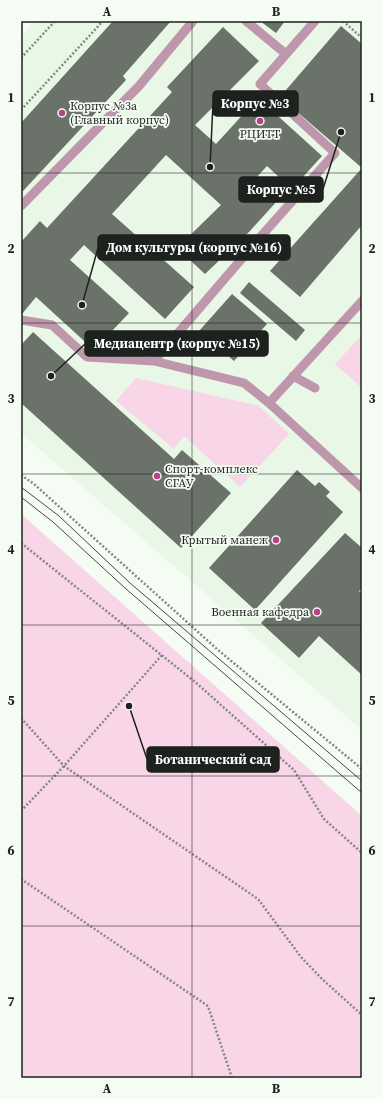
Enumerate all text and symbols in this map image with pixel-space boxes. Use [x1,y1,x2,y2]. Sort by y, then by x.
text: A [103,3,112,20]
text: B [272,3,281,20]
text: 1 [7,89,15,106]
text: 1 [368,89,376,106]
callout: Корпус №3 [213,91,298,116]
text: Корпус №3 [221,95,289,112]
place label: Корпус №3a (Главный корпус) [70,98,169,128]
marker: Корпус №3a (Главный корпус) [57,108,67,118]
marker: РЦИТТ [255,116,265,126]
place label: РЦИТТ [240,126,281,142]
callout: Корпус №5 [239,177,323,202]
text: Корпус №5 [247,181,315,198]
callout: Дом культуры (корпус №16) [98,235,290,260]
text: Дом культуры (корпус №16) [106,239,282,256]
text: 2 [7,240,15,257]
text: 2 [368,240,376,257]
callout: Медиацентр (корпус №15) [85,331,268,356]
text: Медиацентр (корпус №15) [94,335,260,352]
text: 3 [7,390,15,407]
text: 3 [368,390,376,407]
place label: Спорт-комплекс СГАУ [165,461,258,491]
marker: Спорт-комплекс СГАУ [152,471,162,481]
place label: Крытый манеж [181,532,268,548]
marker: Крытый манеж [271,535,281,545]
text: 4 [7,541,15,558]
text: 4 [368,541,376,558]
place label: Военная кафедра [211,604,310,620]
marker: Военная кафедра [312,607,322,617]
text: 5 [7,692,15,709]
text: 5 [368,692,376,709]
callout: Ботанический сад [147,747,279,772]
text: Ботанический сад [155,751,271,768]
text: 6 [7,842,15,859]
text: 6 [368,842,376,859]
text: 7 [7,993,15,1010]
text: 7 [368,993,376,1010]
text: A [103,1080,112,1097]
text: B [272,1080,281,1097]

